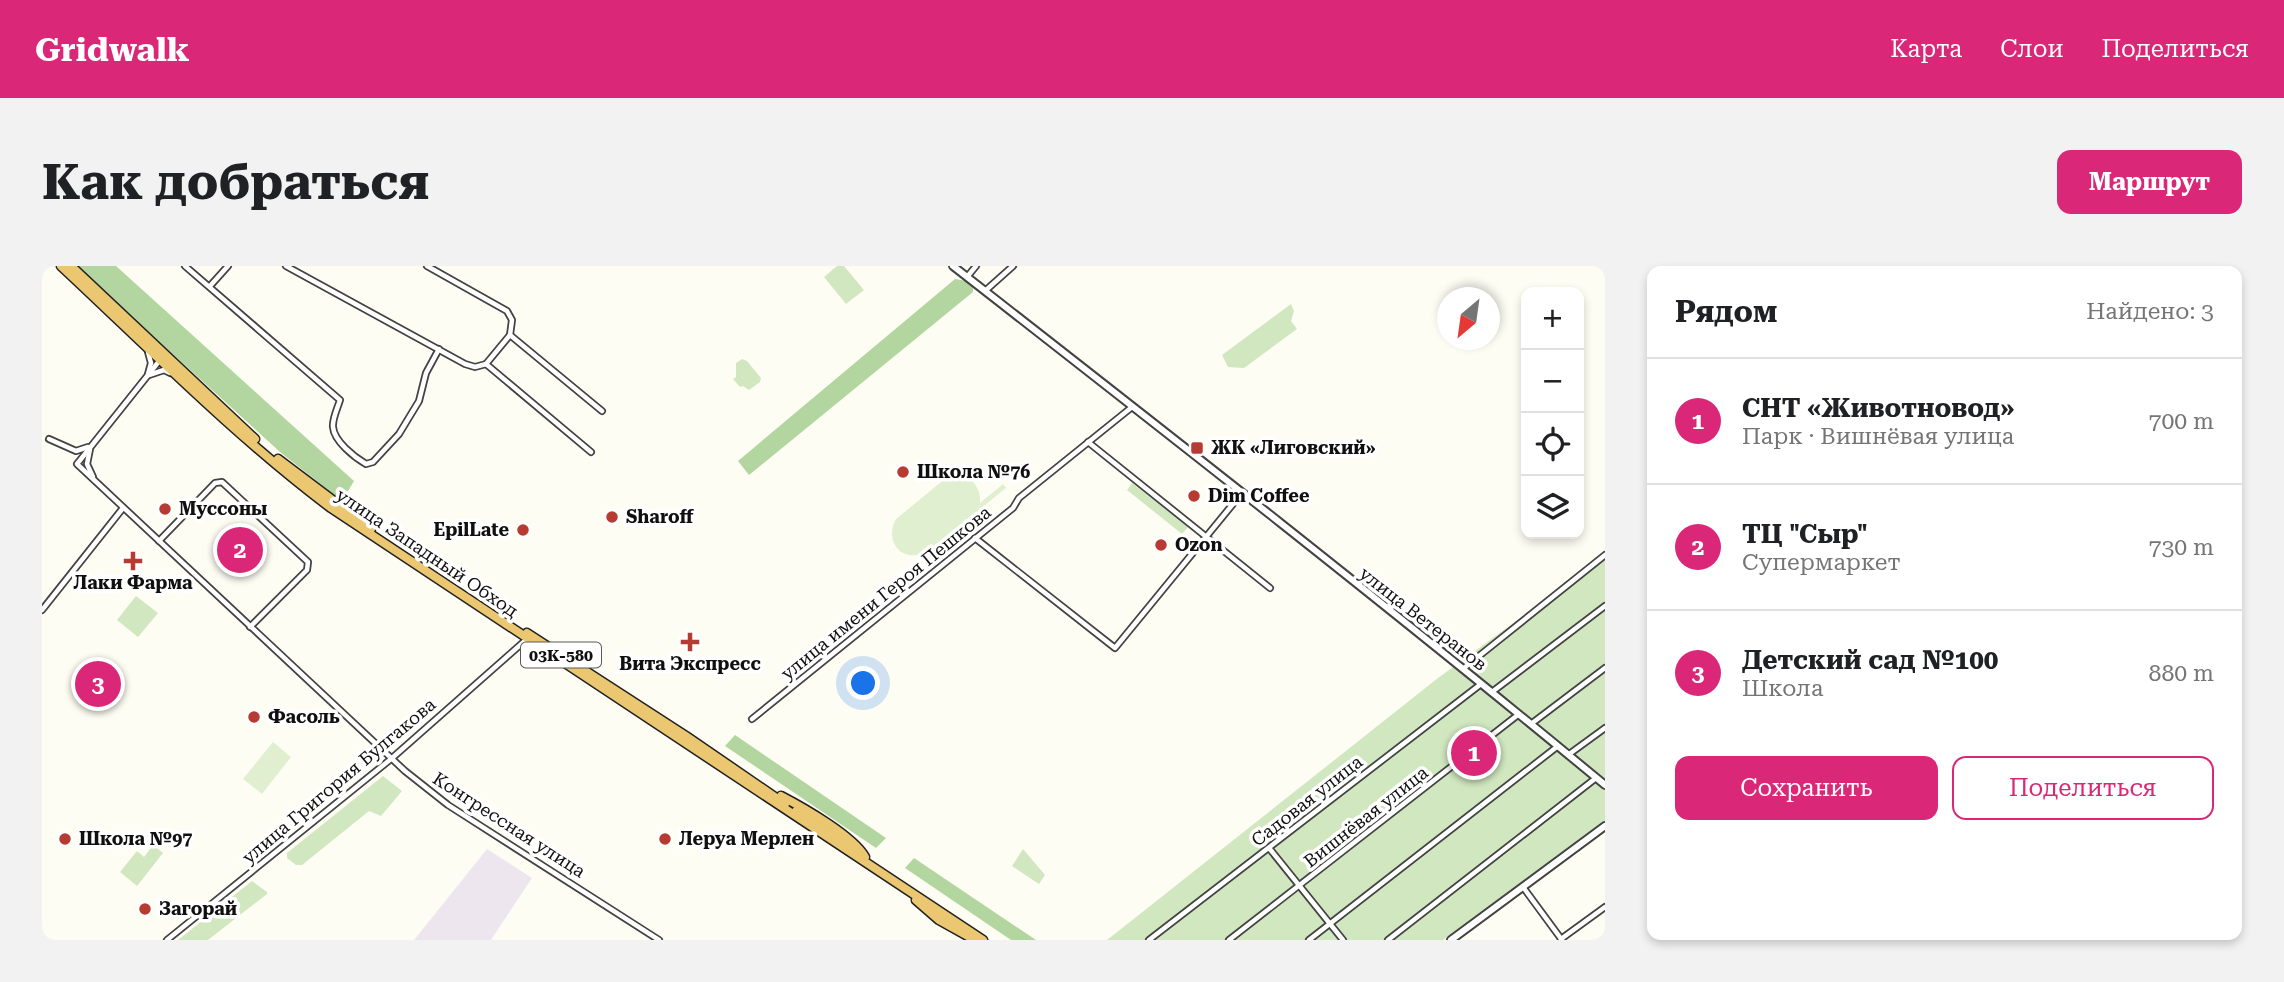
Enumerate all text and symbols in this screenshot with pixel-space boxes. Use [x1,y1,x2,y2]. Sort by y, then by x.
text: Gridwalk [35,30,189,69]
text: Карта [1890,35,1962,63]
text: Слои [2000,35,2063,63]
text: Поделиться [2101,35,2249,63]
button: Маршрут [2057,150,2242,214]
text: Как добраться [42,154,429,211]
north arrow [1437,287,1500,350]
map controls [1521,287,1584,539]
button: + [1521,287,1584,350]
text: Рядом [1675,294,1777,329]
text: Найдено: 3 [2086,298,2214,325]
button: − [1521,350,1584,413]
text: СНТ «Животновод» [1742,393,2015,423]
text: 1 [1692,408,1704,435]
text: 700 m [2149,408,2214,435]
button: locate [1521,413,1584,476]
text: Парк · Вишнёвая улица [1742,423,2014,450]
place label: ЖК «Лиговский» [1211,437,1376,458]
marker: ЖК «Лиговский» [1189,440,1205,456]
place label: Школа №76 [917,461,1030,482]
marker: Школа №76 [895,464,911,480]
button: layers [1521,476,1584,539]
street label: улица Западный Обход [332,484,522,621]
place label: Dim Coffee [1208,485,1310,506]
marker: Dim Coffee [1186,488,1202,504]
place label: Муссоны [179,498,267,519]
marker: Муссоны [157,501,173,517]
street label: улица имени Героя Пешкова [776,501,995,684]
place label: Sharoff [626,506,695,527]
marker: Sharoff [604,509,620,525]
place label: EpilLate [433,519,509,540]
text: ТЦ "Сыр" [1742,519,1868,549]
marker: EpilLate [515,522,531,538]
pin: 2 [217,524,263,576]
place label: Ozon [1175,534,1223,555]
text: 2 [1692,534,1704,561]
text: 730 m [2149,534,2214,561]
marker: Ozon [1153,537,1169,553]
text: Супермаркет [1742,549,1900,576]
marker: Лаки Фарма [125,553,141,569]
street label: улица Ветеранов [1355,562,1491,675]
place label: Лаки Фарма [73,572,193,593]
marker: Вита Экспресс [682,634,698,650]
road number: 03К-580 [521,642,601,668]
text: Детский сад №100 [1742,645,1998,675]
place label: Вита Экспресс [619,653,761,674]
pin: 3 [75,658,121,710]
text: 3 [1692,660,1704,687]
text: 880 m [2149,660,2214,687]
your location [846,666,880,700]
text: Школа [1742,675,1823,702]
street label: улица Григория Булгакова [238,693,440,868]
place label: Фасоль [268,706,340,727]
marker: Фасоль [246,709,262,725]
pin: 1 [1451,727,1497,779]
street label: Садовая улица [1247,751,1366,850]
button: Сохранить [1675,756,1938,820]
button: Поделиться [1952,756,2214,820]
street label: Вишнёвая улица [1299,761,1432,872]
street label: Конгрессная улица [429,767,590,882]
place label: Школа №97 [79,828,192,849]
place label: Леруа Мерлен [679,828,814,849]
marker: Школа №97 [57,831,73,847]
marker: Леруа Мерлен [657,831,673,847]
place label: Загорай [159,898,237,919]
marker: Загорай [137,901,153,917]

